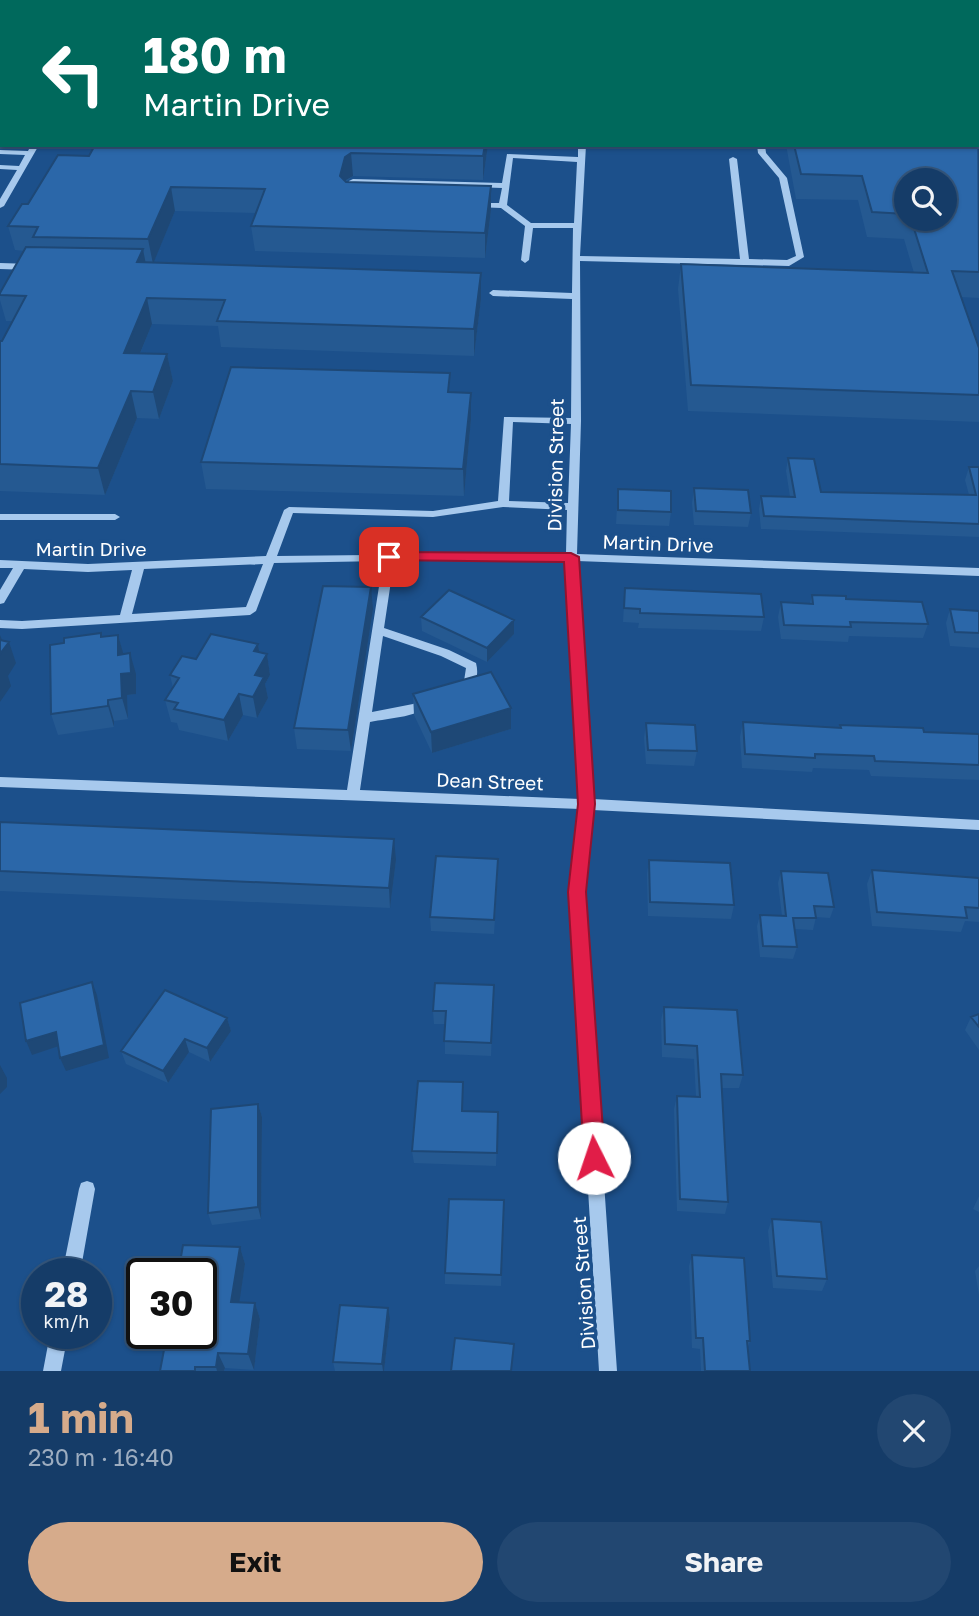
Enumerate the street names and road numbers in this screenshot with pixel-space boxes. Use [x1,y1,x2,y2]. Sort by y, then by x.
street label: Division Street [542,398,568,532]
street label: Martin Drive [602,530,714,556]
street label: Martin Drive [35,537,147,560]
street label: Dean Street [436,768,544,794]
street label: Division Street [567,1216,599,1350]

